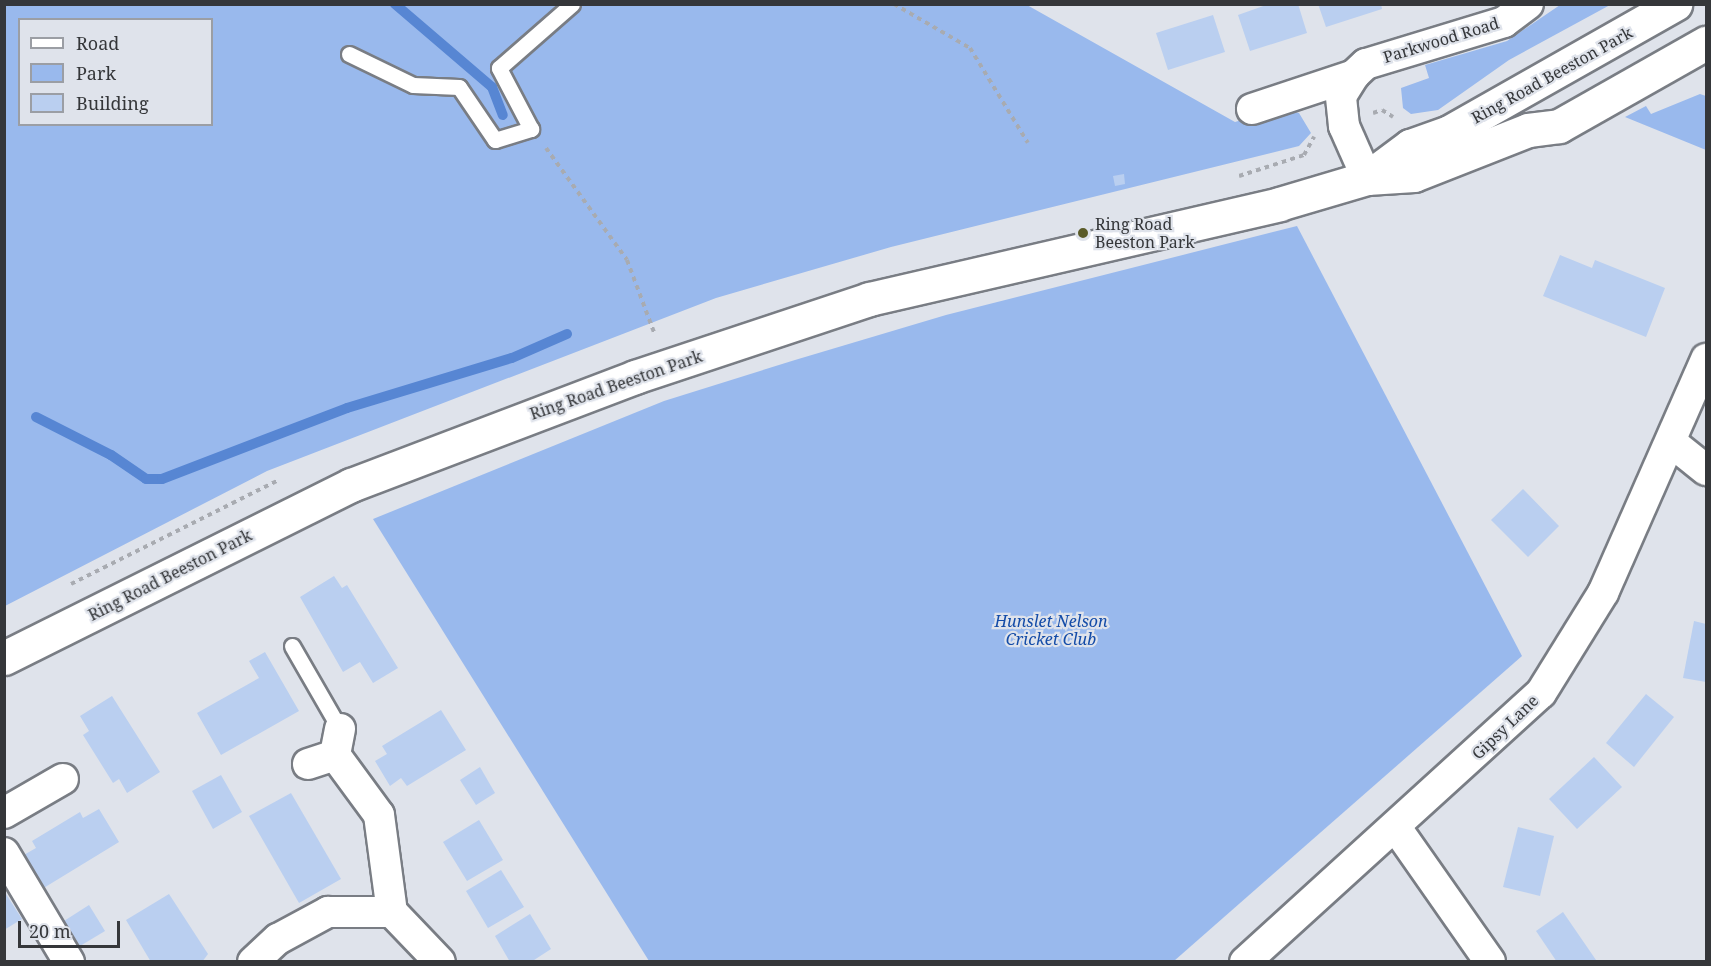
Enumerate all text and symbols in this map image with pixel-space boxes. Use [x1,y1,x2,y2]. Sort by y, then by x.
street label: Parkwood Road [1381,13,1501,67]
legend [18,18,213,126]
street label: Ring Road Beeston Park [1468,23,1636,127]
text: Road [76,31,119,55]
text: Park [76,61,116,85]
text: Building [76,91,149,115]
place label: Ring Road Beeston Park [1095,214,1195,252]
marker: Ring Road Beeston Park [1076,226,1090,240]
street label: Ring Road Beeston Park [527,346,705,424]
street label: Ring Road Beeston Park [85,525,255,625]
park label: Hunslet Nelson Cricket Club [994,611,1108,649]
street label: Gipsy Lane [1468,691,1542,763]
scale bar [21,909,123,947]
text: 20 m [29,919,71,943]

